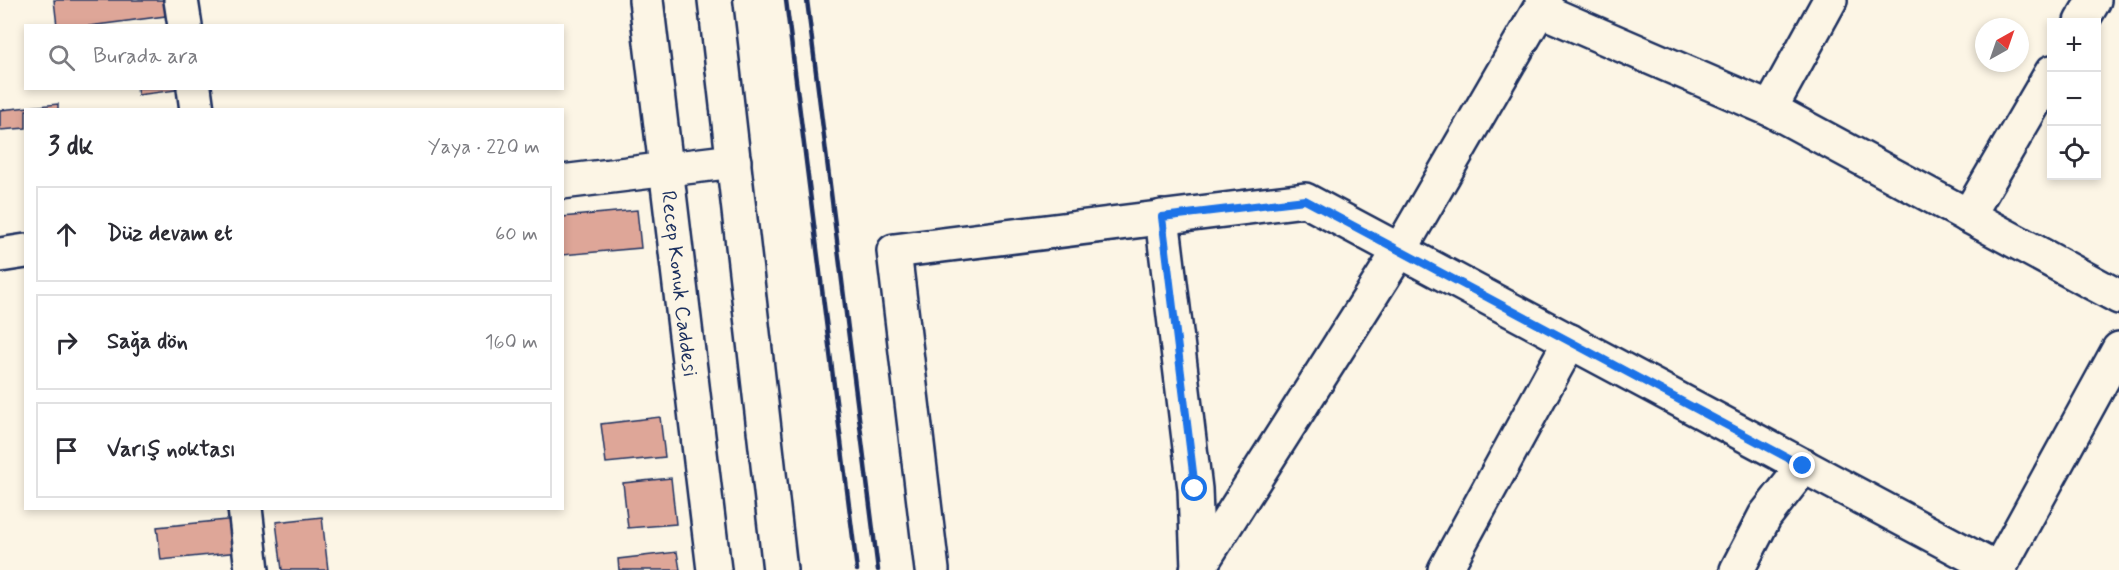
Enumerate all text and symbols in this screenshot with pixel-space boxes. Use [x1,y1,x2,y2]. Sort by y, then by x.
north arrow [1975,18,2029,72]
map controls [2047,18,2101,180]
button: + [2047,18,2101,72]
search box [24,24,564,90]
icon: search [45,41,78,74]
text: Burada ara [93,43,198,71]
button: − [2047,72,2101,126]
button: locate [2047,126,2101,180]
text: 3 dk [48,130,93,164]
text: Yaya · 220 m [428,134,540,161]
street label: Recep Konuk Caddesi [654,189,704,379]
icon: ahead [50,218,83,251]
text: Düz devam et [107,220,232,248]
text: 60 m [495,221,538,248]
icon: right [50,326,83,359]
text: Sağa dön [107,328,188,356]
text: 160 m [485,329,538,356]
icon: arrive [50,434,83,467]
text: Varış noktası [107,436,236,464]
route end [1789,452,1815,478]
route start [1181,475,1207,501]

